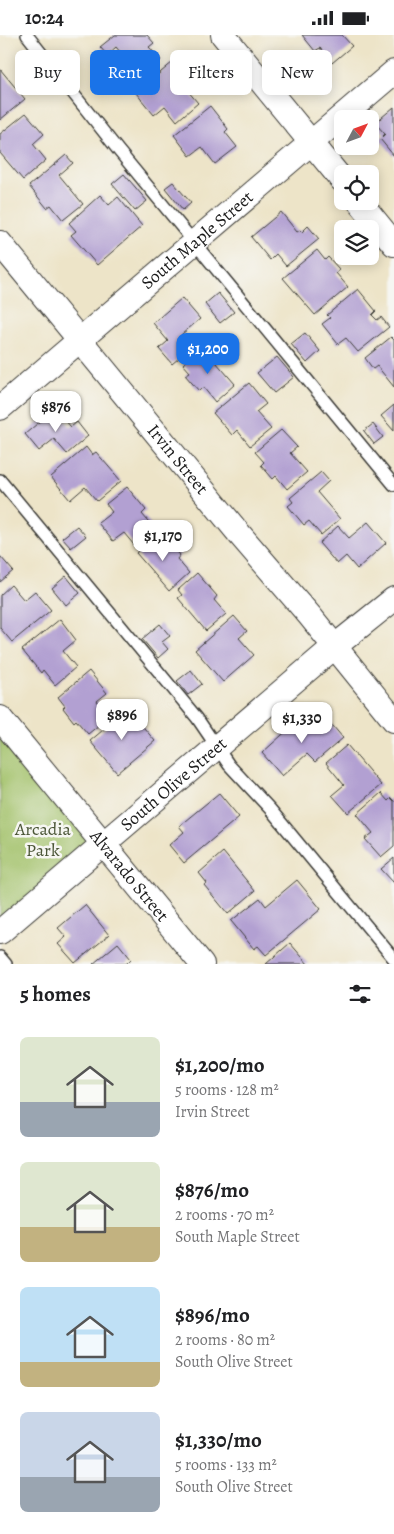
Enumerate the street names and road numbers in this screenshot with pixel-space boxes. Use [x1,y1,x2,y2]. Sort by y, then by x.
street label: South Maple Street [136,185,258,295]
street label: Irvin Street [142,419,214,499]
street label: South Olive Street [115,732,232,836]
street label: Alvarado Street [84,824,174,927]

